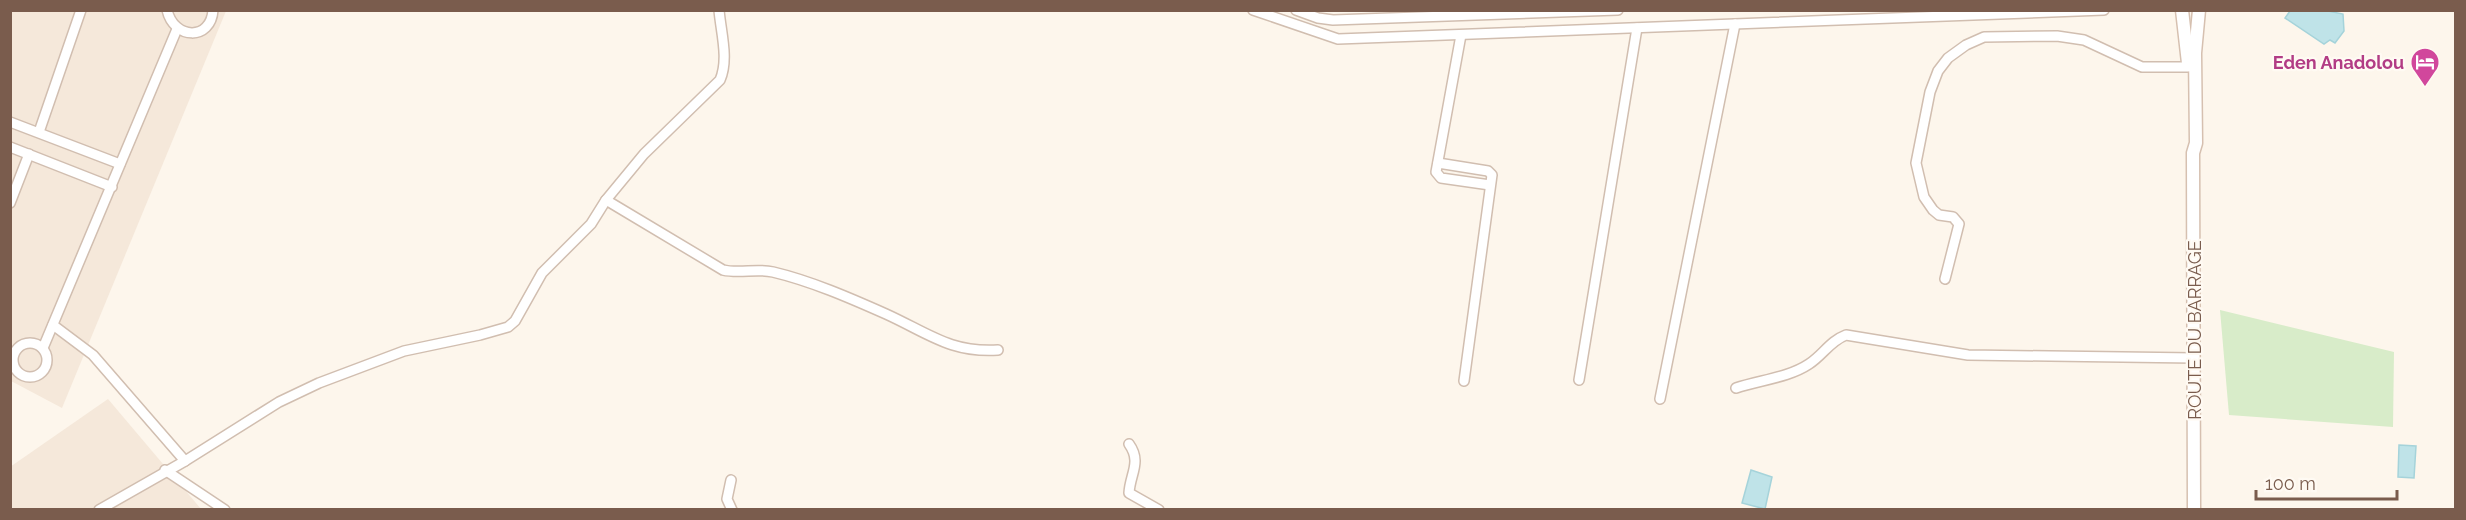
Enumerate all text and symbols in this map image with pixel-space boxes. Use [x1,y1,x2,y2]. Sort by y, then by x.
hotel icon: Eden Anadolou [2409,46,2441,88]
place label: Eden Anadolou [2273,52,2404,73]
street label: ROUTE DU BARRAGE [2184,240,2205,420]
scale bar [2256,463,2397,501]
text: 100 m [2265,473,2316,494]

